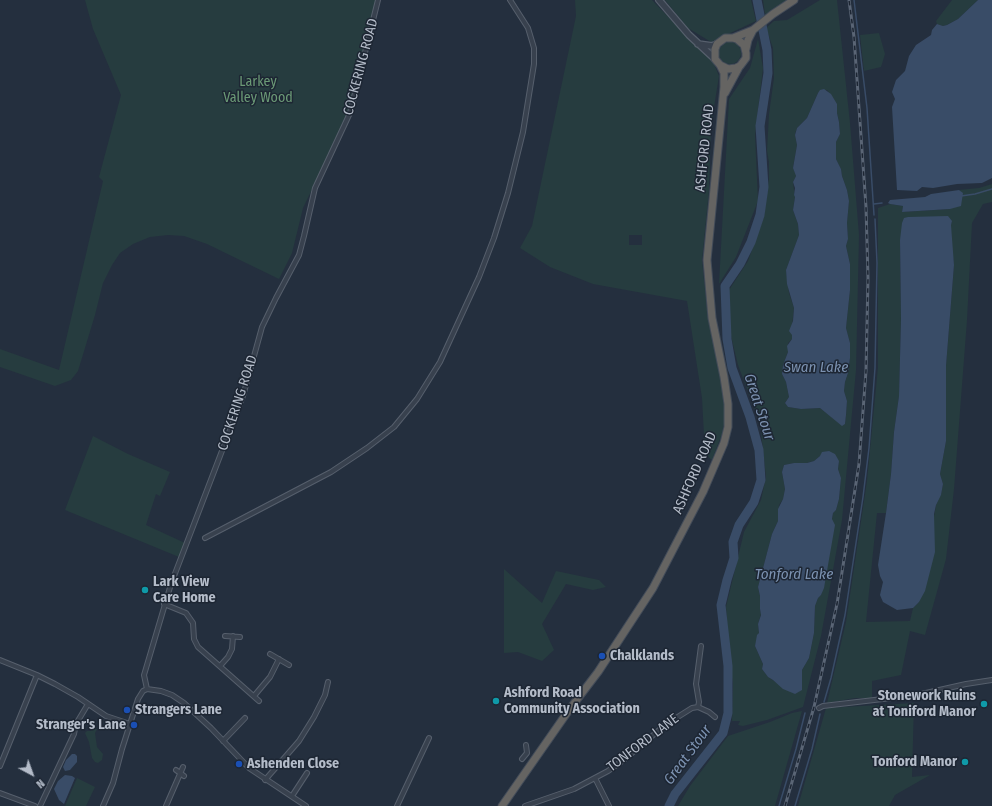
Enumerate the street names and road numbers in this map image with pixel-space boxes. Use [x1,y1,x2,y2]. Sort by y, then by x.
street label: COCKERING ROAD [340,17,382,117]
street label: ASHFORD ROAD [692,103,718,193]
street label: COCKERING ROAD [215,353,261,453]
street label: ASHFORD ROAD [669,429,721,517]
street label: TONFORD LANE [604,711,682,775]

